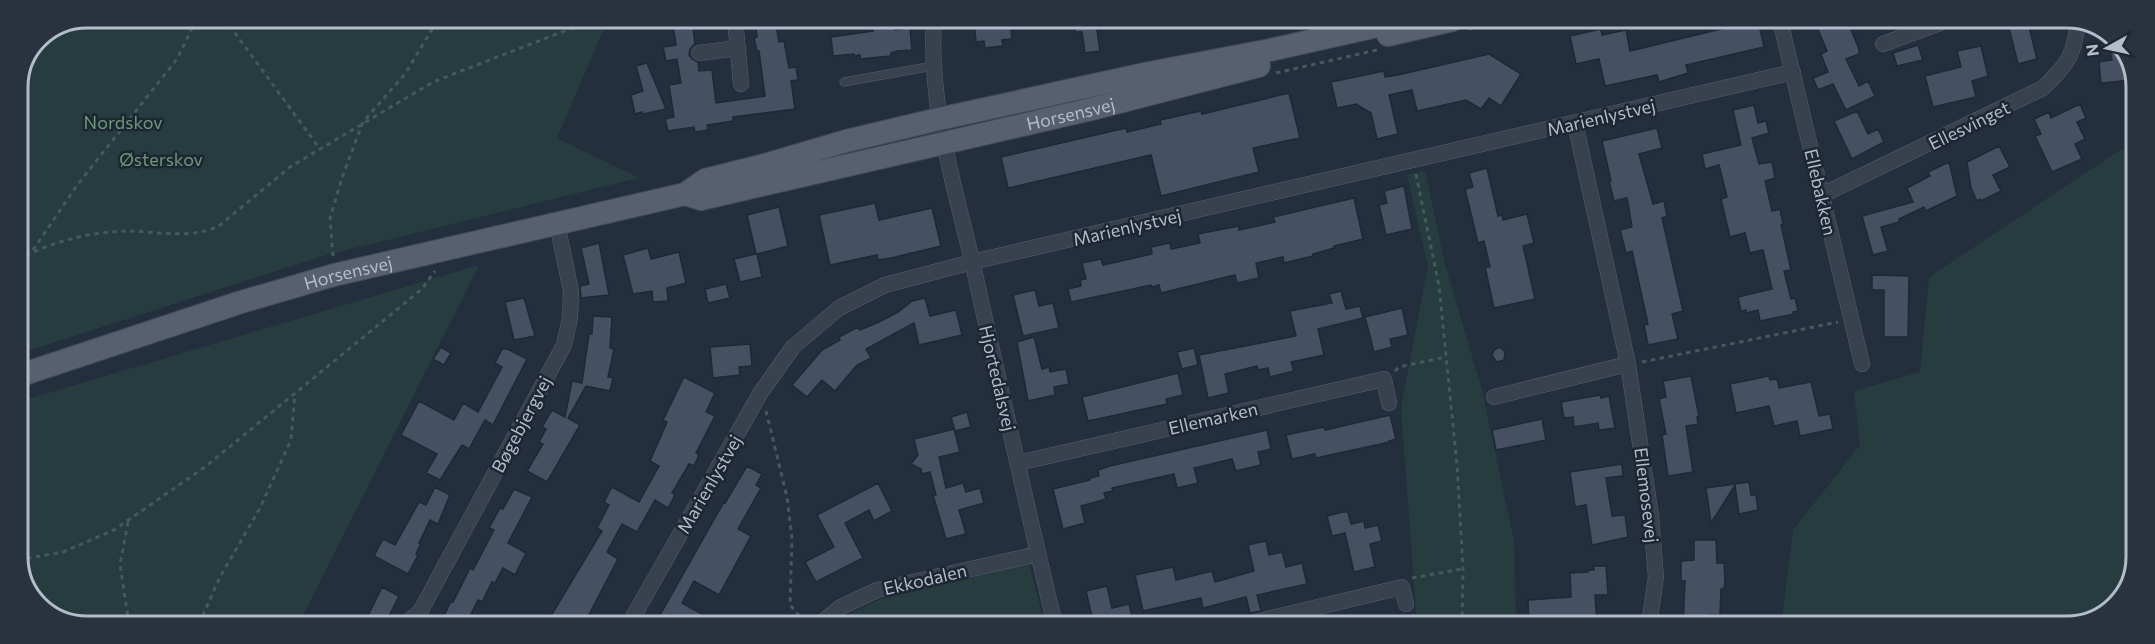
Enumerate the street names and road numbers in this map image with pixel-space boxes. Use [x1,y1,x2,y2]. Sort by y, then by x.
street label: Horsensvej [1024,93,1117,135]
street label: Marienlystvej [1545,94,1657,140]
street label: Ellesvinget [1925,96,2013,154]
street label: Ellebakken [1800,147,1842,237]
street label: Marienlystvej [1071,204,1183,250]
street label: Horsensvej [301,251,394,294]
street label: Hjortedalsvej [975,323,1021,433]
street label: Bøgebjergvej [486,372,556,476]
street label: Ellemarken [1166,397,1260,439]
street label: Marienlystvej [672,431,746,537]
street label: Ellemosevej [1630,446,1664,544]
street label: Ekkodalen [881,559,969,599]

